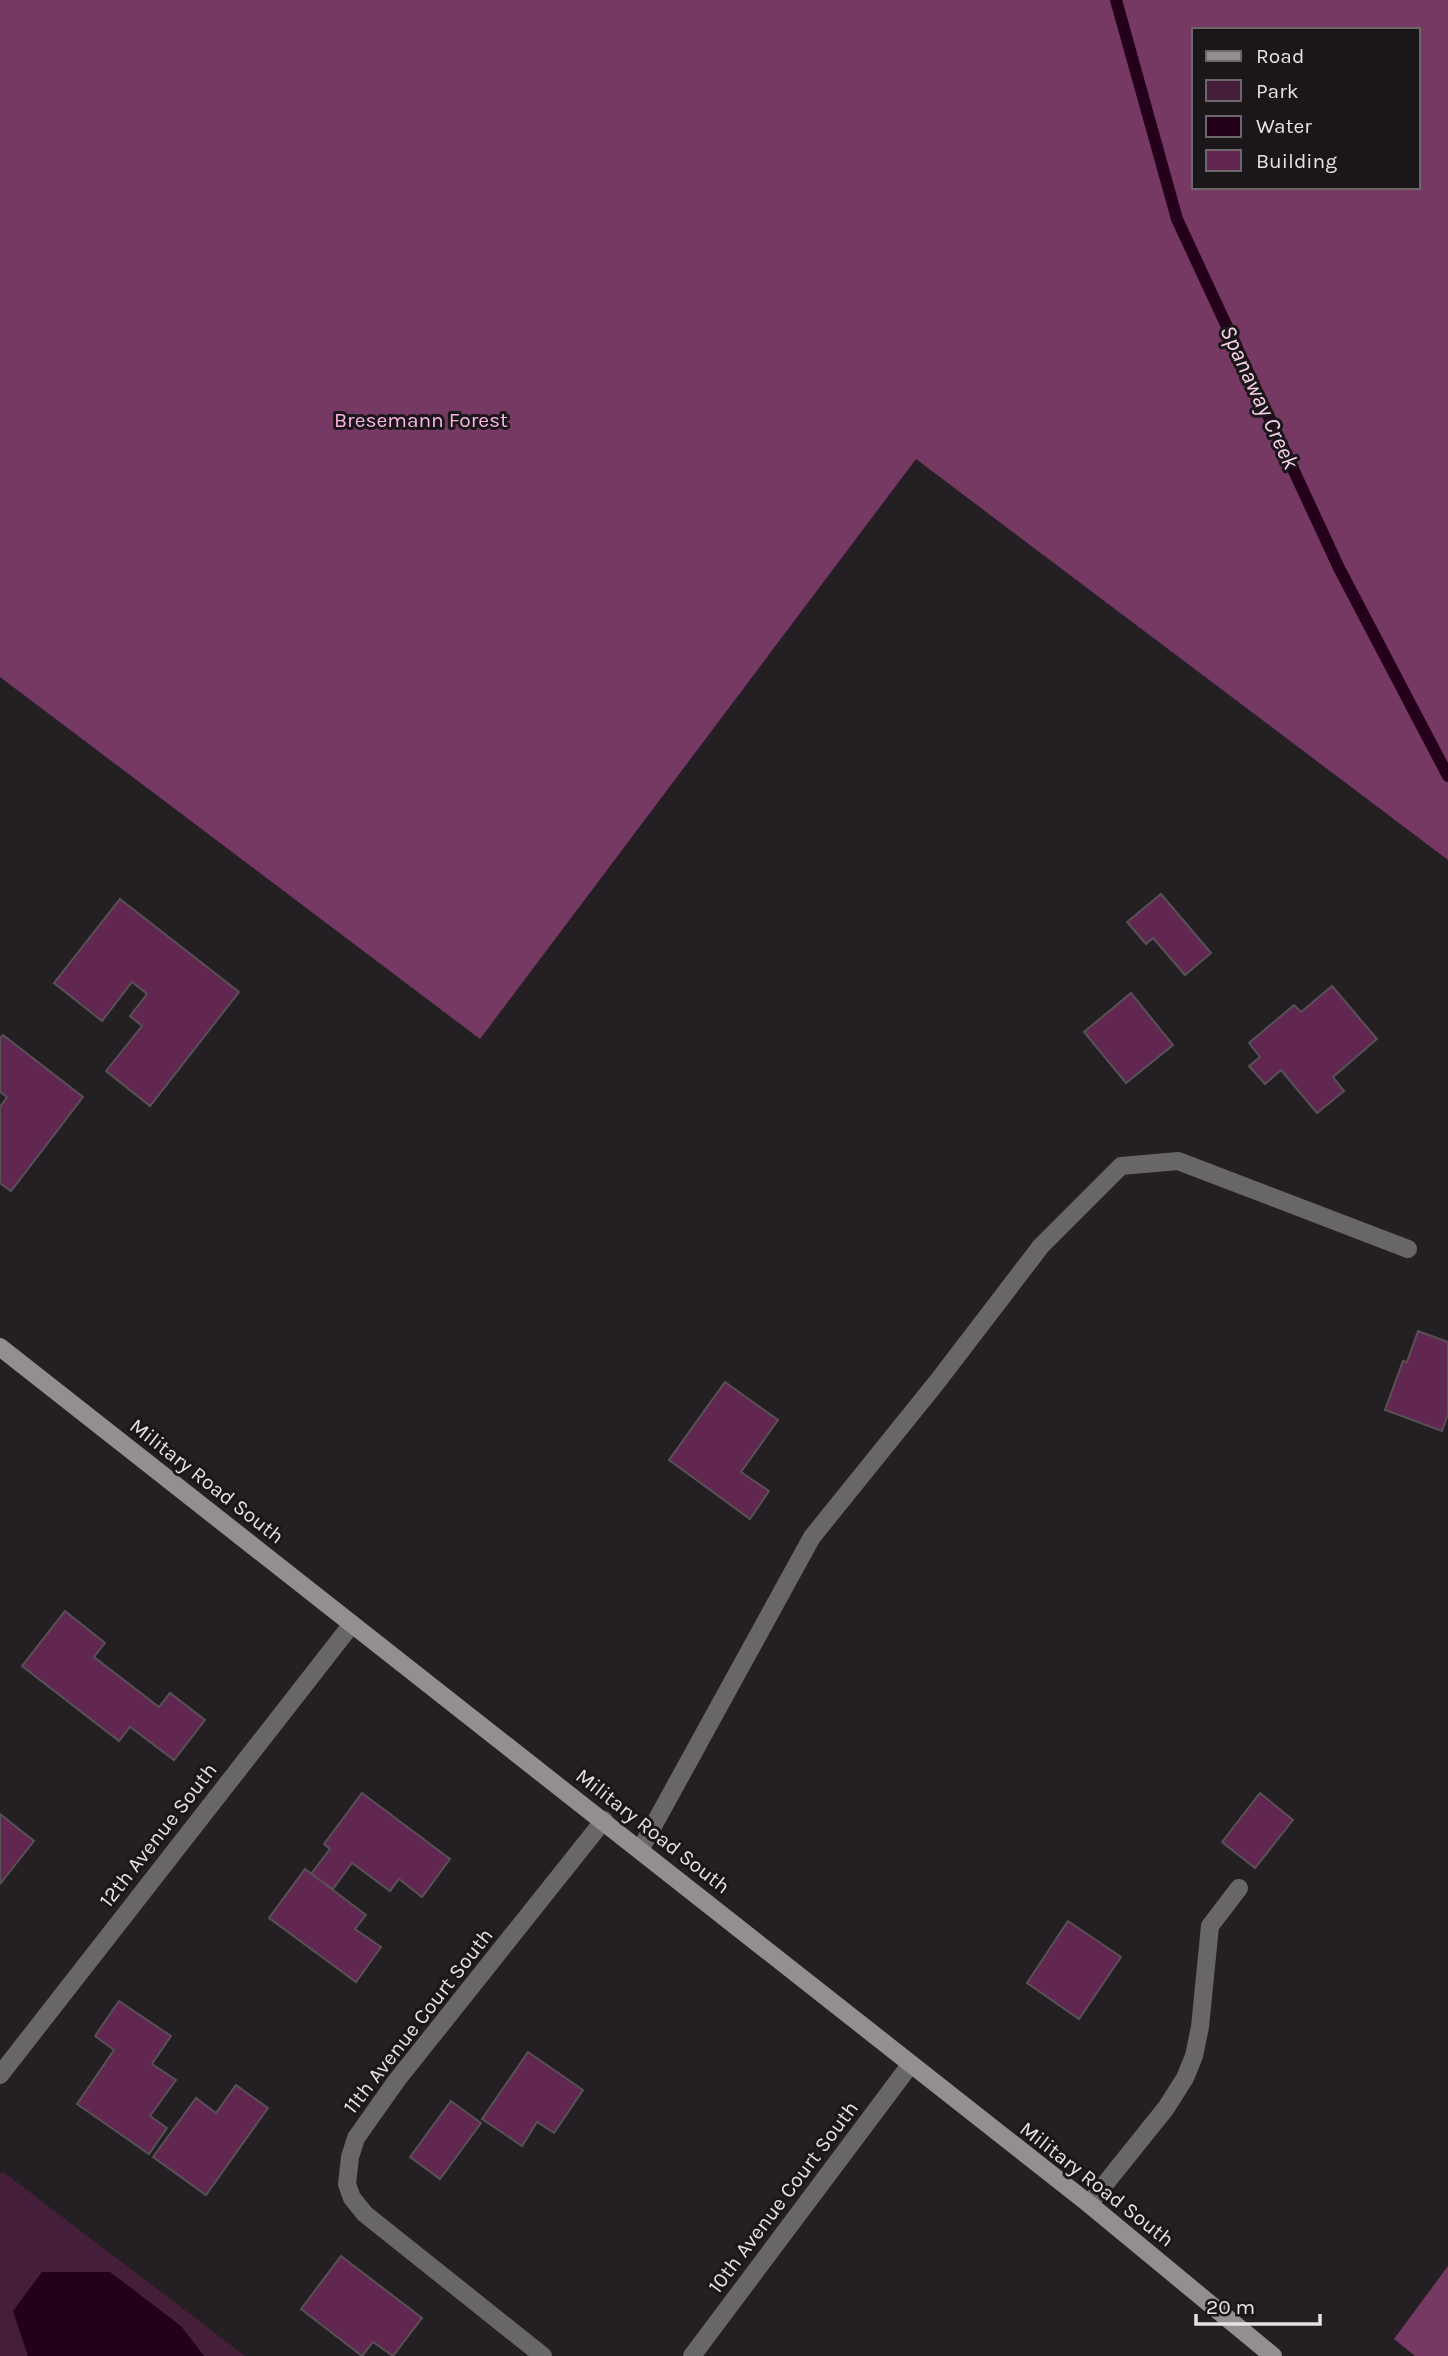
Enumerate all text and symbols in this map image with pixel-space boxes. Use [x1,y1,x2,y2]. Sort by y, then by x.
legend [1192,28,1420,189]
text: Road [1256,44,1304,68]
text: Park [1256,79,1299,103]
text: Water [1256,114,1312,138]
text: Building [1256,149,1337,173]
water label: Spanaway Creek [1214,321,1305,474]
park label: Bresemann Forest [334,408,508,432]
street label: Military Road South [125,1413,289,1549]
street label: 12th Avenue South [94,1758,222,1912]
street label: Military Road South [571,1763,735,1899]
street label: 11th Avenue Court South [338,1924,498,2118]
street label: 10th Avenue Court South [703,2096,863,2298]
street label: Military Road South [1015,2116,1179,2252]
scale bar [1196,2282,1320,2326]
text: 20 m [1206,2295,1255,2319]

